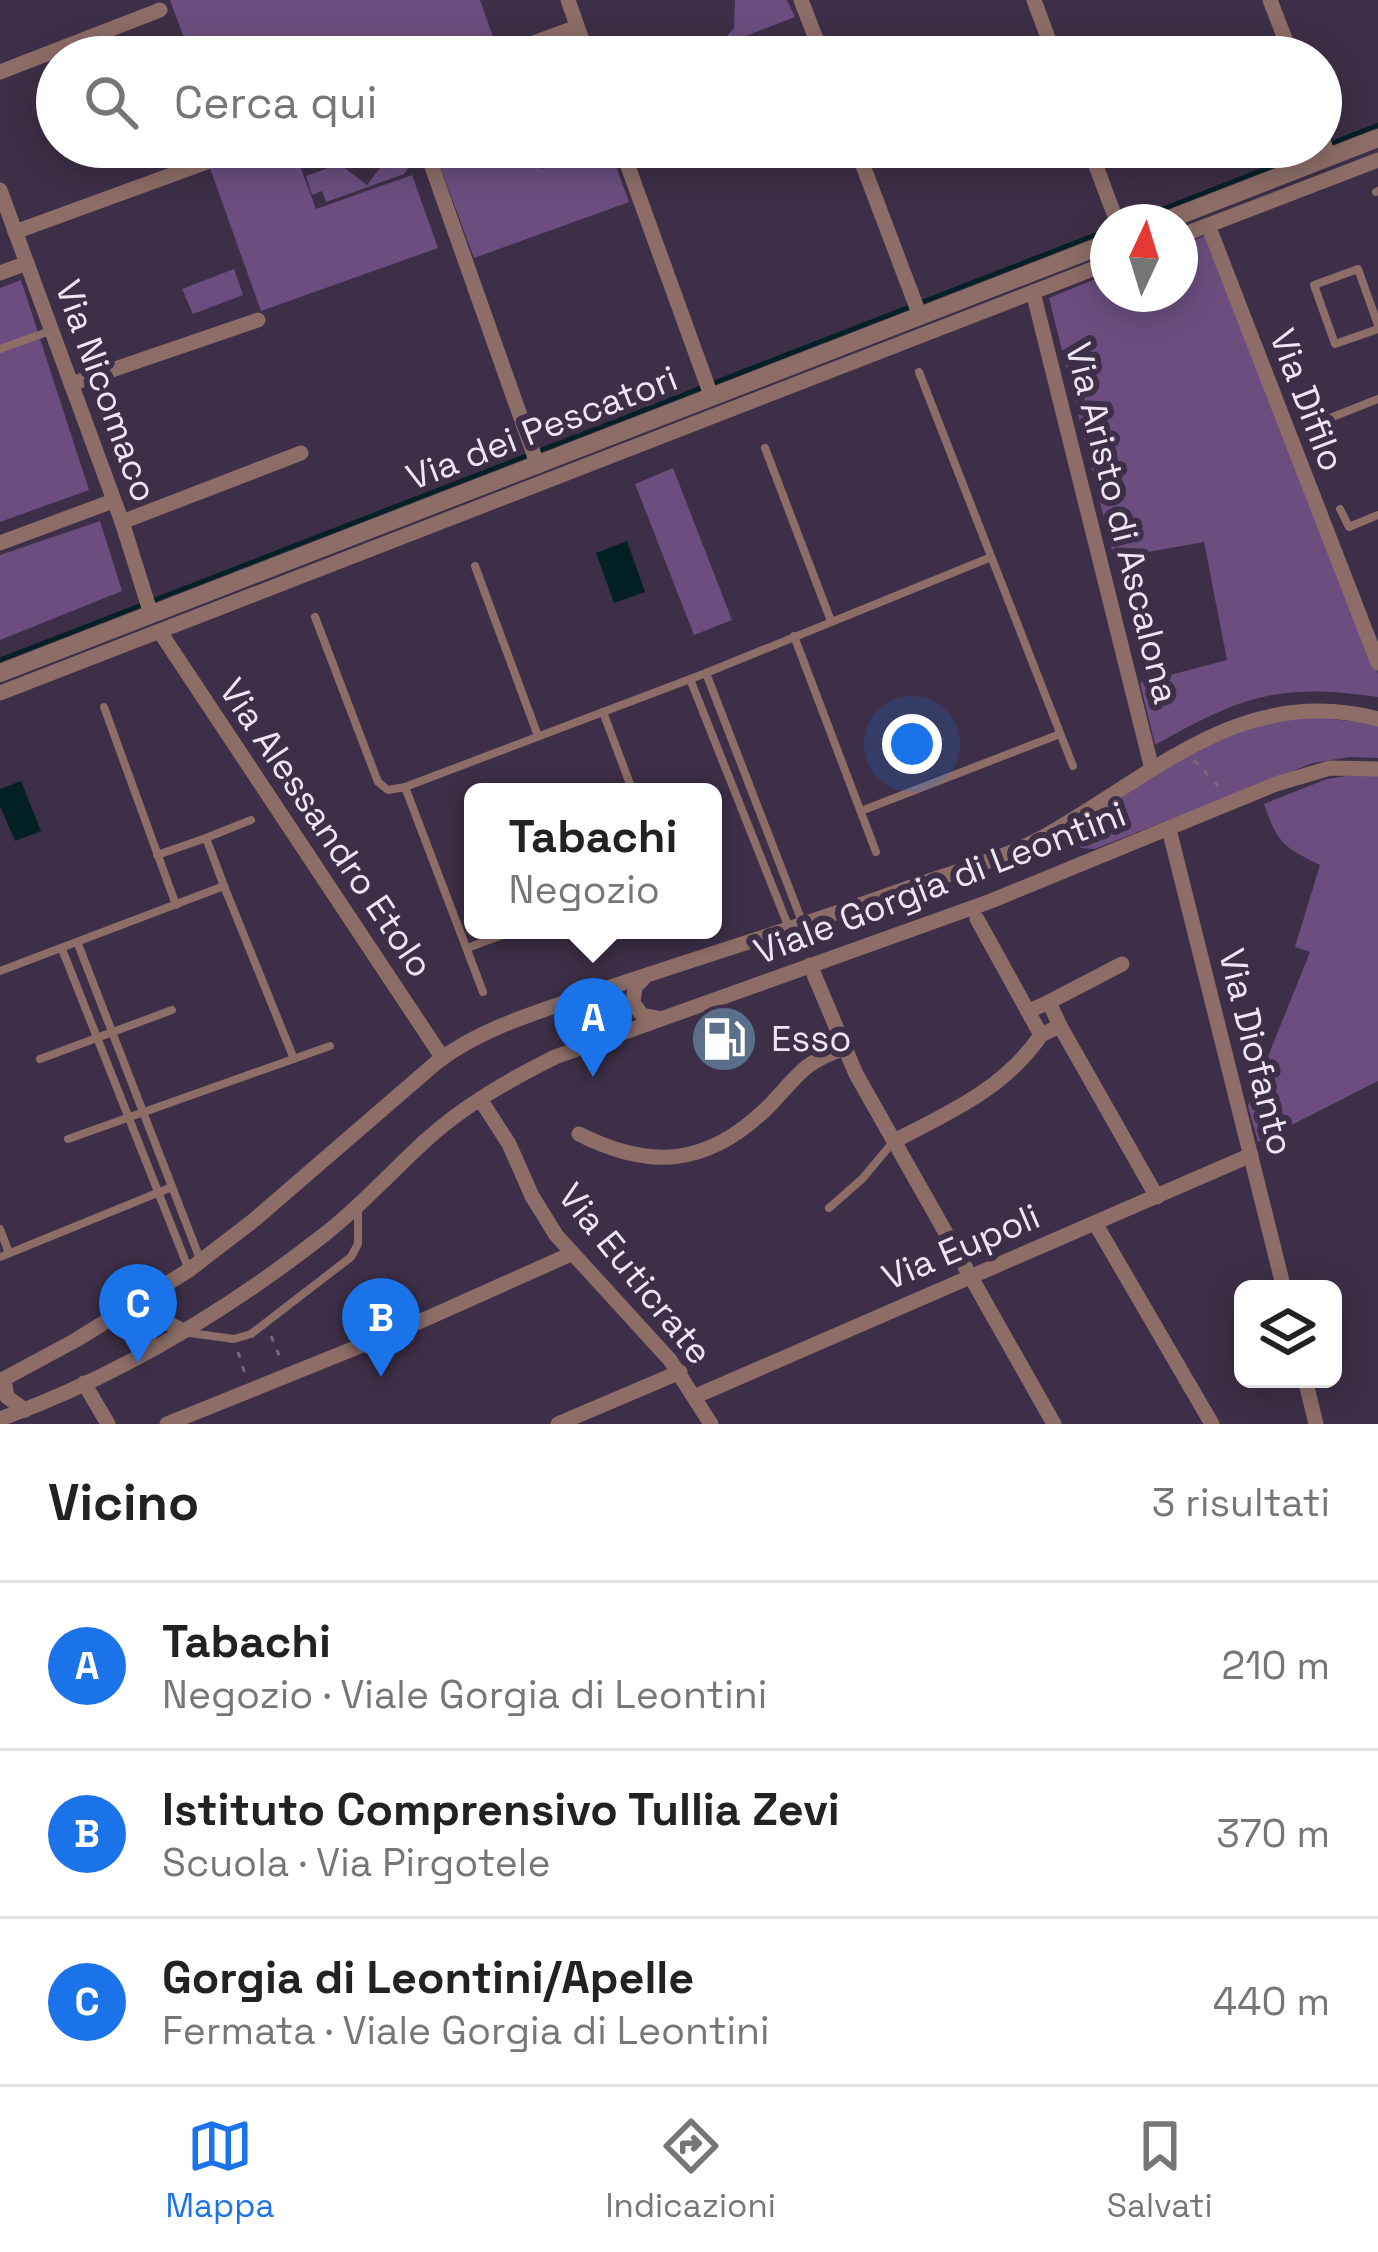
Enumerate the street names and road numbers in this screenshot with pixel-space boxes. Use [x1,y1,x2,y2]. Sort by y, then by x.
street label: Via Nicomaco [45,274,167,508]
street label: Via Difilo [1259,322,1355,478]
street label: Via Aristo di Ascalona [1055,338,1189,708]
street label: Via dei Pescatori [400,355,684,501]
street label: Via Alessandro Etolo [209,670,443,986]
street label: Viale Gorgia di Leontini [748,791,1132,975]
street label: Via Diofanto [1208,944,1304,1160]
street label: Via Euticrate [548,1174,722,1374]
street label: Via Eupoli [875,1193,1047,1301]

